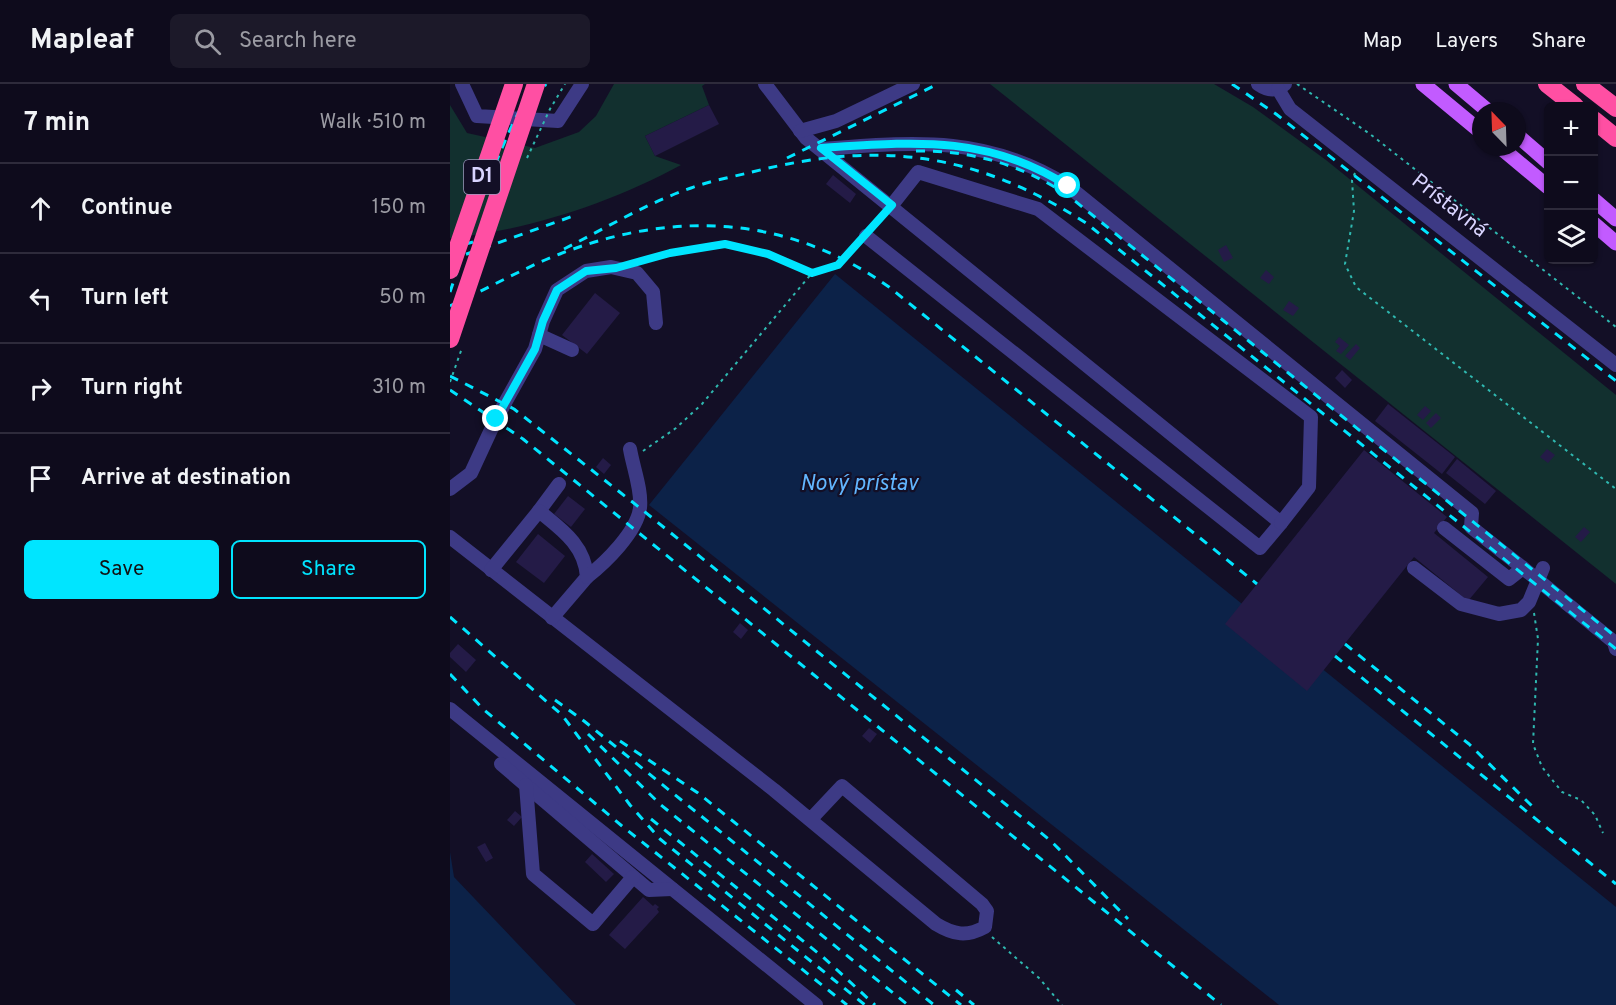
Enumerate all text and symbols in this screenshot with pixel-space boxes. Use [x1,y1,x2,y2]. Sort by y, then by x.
search box [170,14,590,68]
text: Mapleaf [30,23,134,59]
icon: search [191,25,224,58]
text: Search here [239,28,357,55]
text: Map [1363,28,1402,55]
text: Layers [1435,28,1498,55]
text: Share [1531,28,1586,55]
north arrow [1472,102,1526,156]
map controls [1544,102,1598,264]
button: + [1544,102,1598,156]
text: 7 min [24,107,90,140]
text: Walk · 510 m [320,110,426,136]
button: − [1544,156,1598,210]
road number: D1 [464,160,500,194]
street label: Prístavná [1406,168,1492,244]
route start [1054,172,1080,198]
icon: ahead [24,192,57,225]
text: Continue [81,195,172,222]
text: 150 m [372,195,426,221]
button: layers [1544,210,1598,264]
icon: left [24,282,57,315]
text: Turn left [81,285,169,312]
text: 50 m [379,285,426,311]
icon: right [24,372,57,405]
text: Turn right [81,375,183,402]
text: 310 m [372,375,426,401]
route end [482,405,508,431]
icon: arrive [24,462,57,495]
text: Arrive at destination [81,465,291,492]
water label: Nový prístav [800,471,920,498]
button: Save [24,540,219,599]
button: Share [231,540,426,599]

